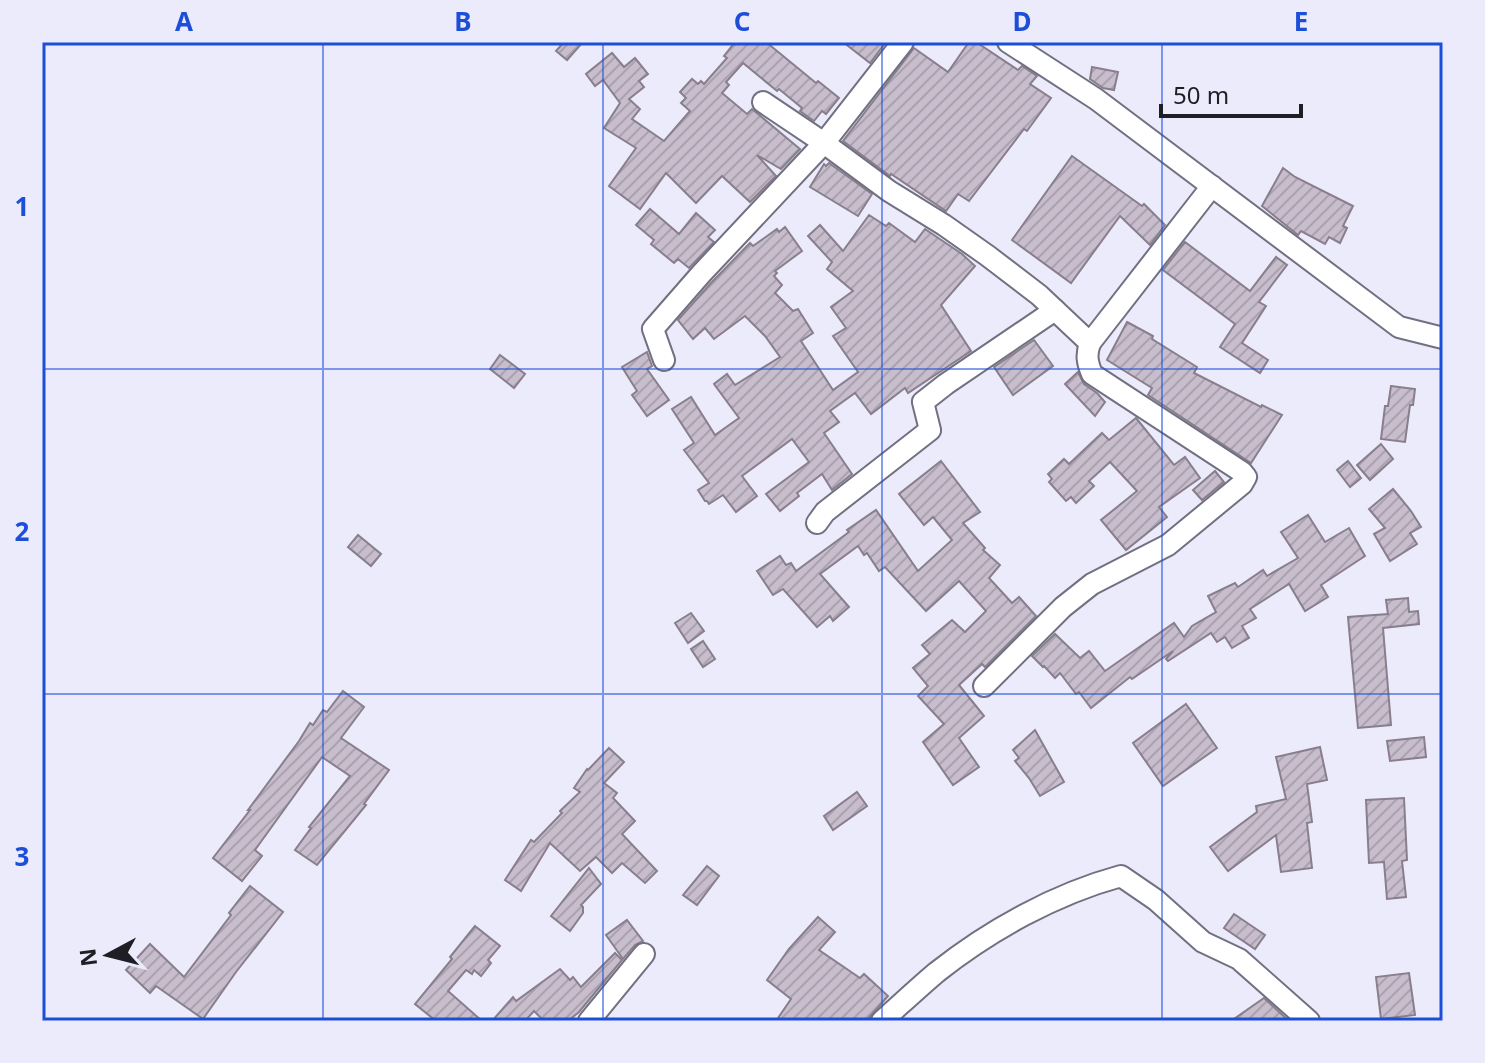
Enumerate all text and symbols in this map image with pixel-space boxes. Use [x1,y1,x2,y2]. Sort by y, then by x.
text: A [175,3,193,39]
text: B [454,3,472,39]
text: C [734,3,750,39]
text: D [1012,3,1032,39]
text: E [1294,3,1308,39]
scale bar [1161,68,1301,118]
text: 50 m [1173,78,1229,111]
text: 1 [15,188,29,224]
text: 2 [15,513,30,549]
text: 3 [15,838,29,874]
north arrow [68,915,148,995]
text: N [71,947,103,968]

